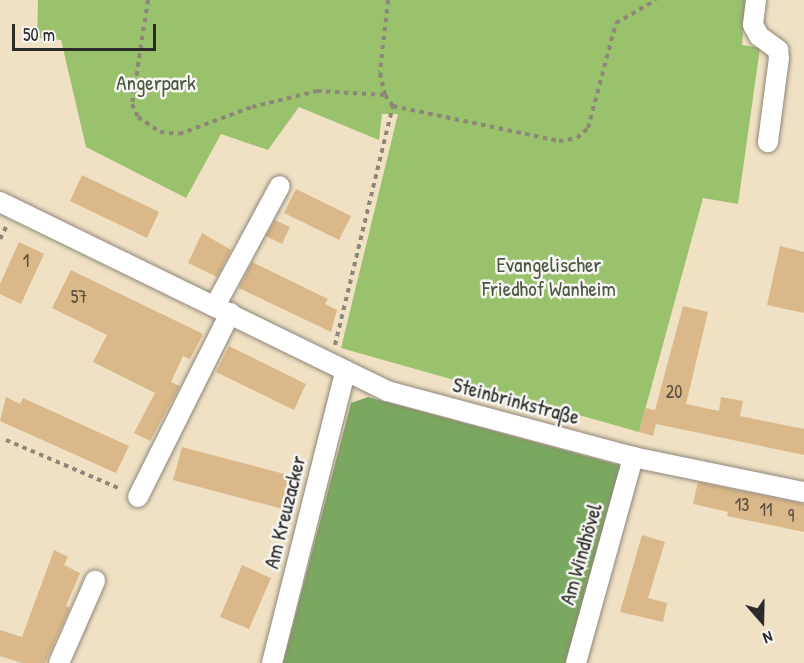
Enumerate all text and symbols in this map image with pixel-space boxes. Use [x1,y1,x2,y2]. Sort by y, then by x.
scale bar [15,12,159,50]
text: 50 m [23,22,55,47]
park label: Angerpark [116,70,196,96]
house number: 1 [23,250,29,272]
park label: Evangelischer Friedhof Wanheim [482,252,616,302]
house number: 57 [71,286,87,308]
street label: Steinbrinkstraße [450,372,582,430]
house number: 20 [666,381,682,403]
street label: Am Kreuzacker [259,453,311,571]
house number: 13 [735,494,749,516]
house number: 11 [759,499,773,521]
street label: Am Windhövel [555,500,607,608]
house number: 9 [788,505,794,527]
north arrow [732,591,792,651]
text: N [760,626,776,650]

